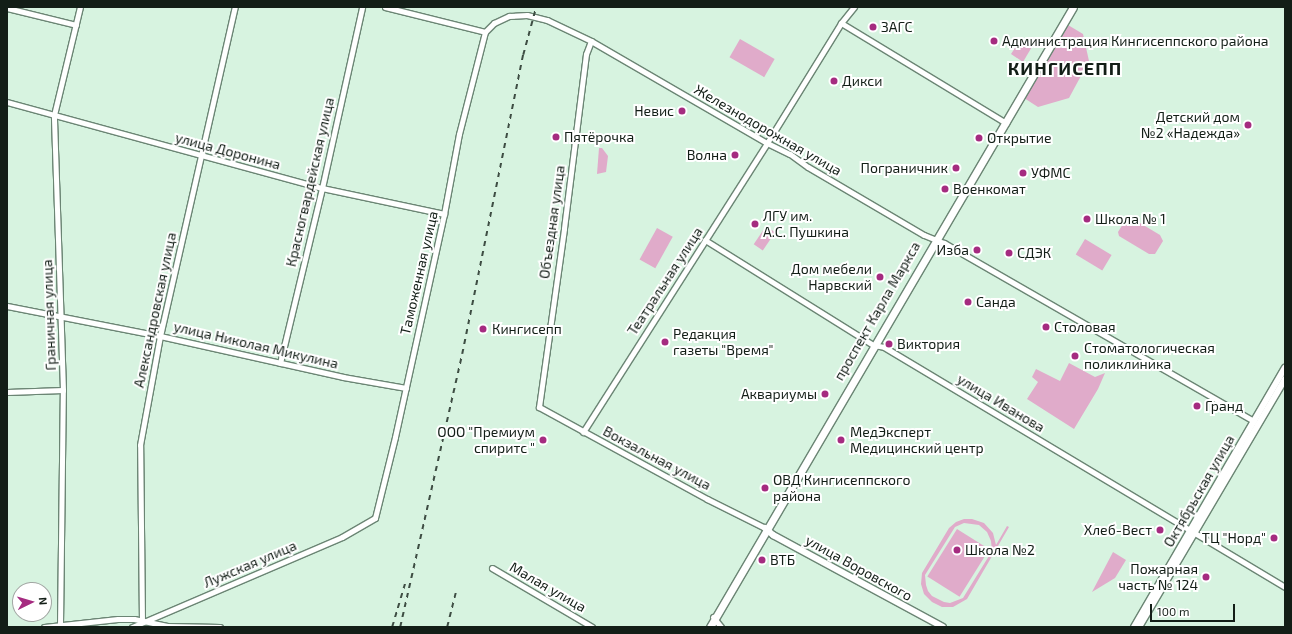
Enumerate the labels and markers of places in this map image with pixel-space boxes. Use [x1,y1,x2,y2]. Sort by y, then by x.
place label: ЗАГС [881,19,912,35]
marker: ЗАГС [868,22,878,32]
place label: Администрация Кингисеппского района [1002,33,1269,49]
marker: Администрация Кингисеппского района [989,36,999,46]
place label: Дикси [842,73,882,89]
marker: Дикси [829,76,839,86]
place label: Невис [634,103,674,119]
marker: Невис [677,106,687,116]
place label: Детский дом №2 «Надежда» [1141,109,1240,142]
marker: Детский дом №2 «Надежда» [1243,120,1253,130]
place label: Пятёрочка [564,129,634,145]
place label: Открытие [987,130,1052,146]
marker: Пятёрочка [551,132,561,142]
marker: Открытие [974,133,984,143]
place label: Волна [687,147,727,163]
marker: Волна [730,150,740,160]
place label: Пограничник [861,160,948,176]
marker: Пограничник [951,163,961,173]
place label: УФМС [1031,165,1071,181]
marker: УФМС [1018,168,1028,178]
place label: Военкомат [953,181,1026,197]
marker: Военкомат [940,184,950,194]
place label: ЛГУ им. А.С. Пушкина [763,208,849,240]
place label: Школа № 1 [1095,211,1166,227]
marker: Школа № 1 [1082,214,1092,224]
marker: ЛГУ им. А.С. Пушкина [750,219,760,229]
place label: Изба [937,242,969,258]
marker: Изба [972,245,982,255]
place label: СДЭК [1017,245,1051,261]
marker: СДЭК [1004,248,1014,258]
place label: Дом мебели Нарвский [791,261,872,294]
marker: Дом мебели Нарвский [875,272,885,282]
place label: Санда [976,294,1016,310]
marker: Санда [963,297,973,307]
place label: Столовая [1054,319,1116,335]
place label: Кингисепп [492,321,562,337]
marker: Столовая [1041,322,1051,332]
marker: Кингисепп [477,323,489,335]
place label: Редакция газеты "Время" [673,326,774,358]
place label: Виктория [897,336,960,352]
marker: Редакция газеты "Время" [660,337,670,347]
marker: Виктория [884,339,894,349]
place label: Стоматологическая поликлиника [1084,340,1215,372]
marker: Стоматологическая поликлиника [1069,350,1081,362]
place label: Аквариумы [741,386,817,402]
marker: Аквариумы [820,389,830,399]
place label: Гранд [1205,398,1243,414]
marker: Гранд [1192,401,1202,411]
place label: ООО "Премиум спиритс " [437,424,535,456]
place label: МедЭксперт Медицинский центр [850,424,984,456]
marker: МедЭксперт Медицинский центр [835,434,847,446]
marker: ООО "Премиум спиритс " [538,435,548,445]
place label: ОВД Кингисеппского района [773,472,910,504]
marker: ОВД Кингисеппского района [760,483,770,493]
place label: Хлеб-Вест [1084,522,1152,538]
marker: Хлеб-Вест [1155,525,1165,535]
place label: ТЦ "Норд" [1202,530,1266,546]
marker: ТЦ "Норд" [1269,533,1279,543]
place label: Школа №2 [965,542,1035,558]
marker: Школа №2 [952,545,962,555]
place label: ВТБ [770,552,795,568]
marker: ВТБ [757,555,767,565]
place label: Пожарная часть № 124 [1119,561,1198,594]
marker: Пожарная часть № 124 [1201,572,1211,582]

